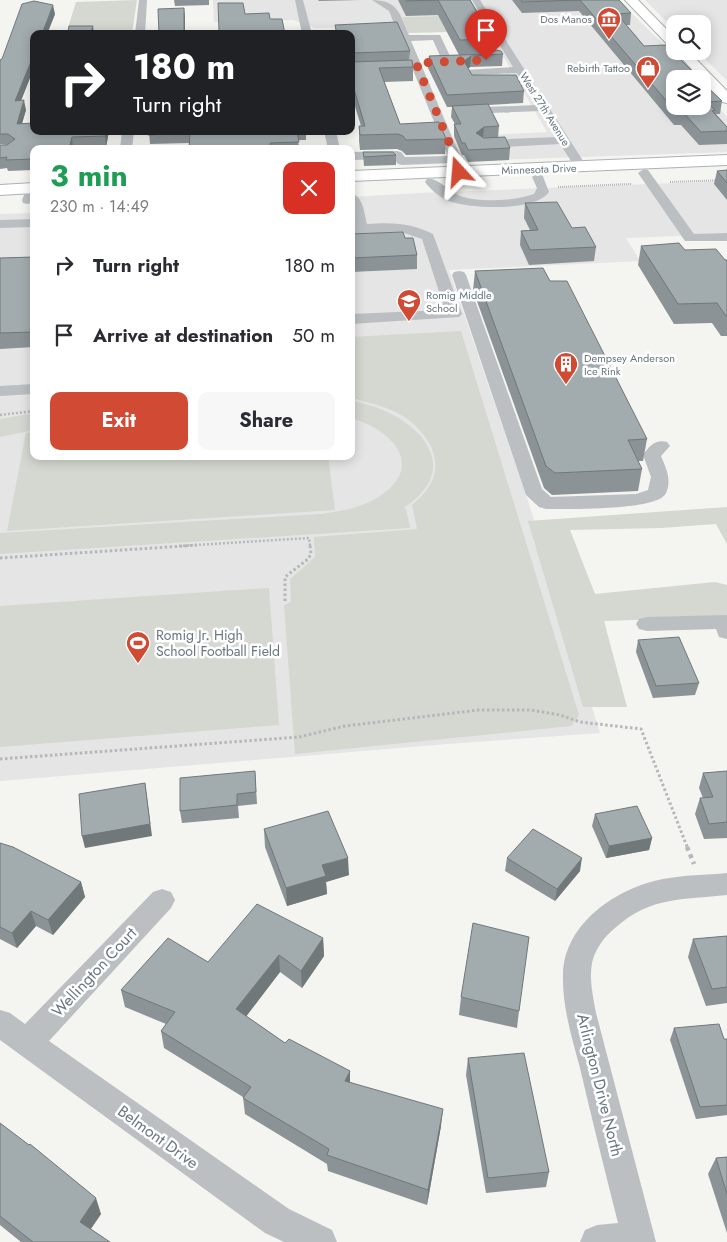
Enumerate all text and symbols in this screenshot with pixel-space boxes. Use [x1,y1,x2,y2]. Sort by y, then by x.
museum icon: Dos Manos [596,6,622,40]
pin [465,9,507,60]
place label: Dos Manos [540,11,593,27]
map controls [666,15,711,115]
button: search [666,15,711,60]
icon: arrive [472,16,500,44]
text: 180 m [133,42,235,92]
icon: right [50,50,115,115]
shop icon: Rebirth Tattoo [635,55,661,89]
place label: Rebirth Tattoo [567,60,630,76]
street label: West 27th Avenue [516,69,574,149]
button: layers [666,70,711,115]
text: Turn right [133,88,221,120]
position arrow [432,145,484,197]
text: 3 min [50,154,128,197]
street label: Minnesota Drive [501,160,577,178]
button: close [283,162,335,214]
text: 230 m · 14:49 [50,195,149,218]
icon: right [50,251,78,279]
text: Turn right [93,252,179,279]
text: 180 m [284,252,335,279]
place label: Romig Middle School [426,287,492,316]
school or university icon: Romig Middle School [396,288,422,322]
icon: arrive [50,321,78,349]
text: Arrive at destination [93,322,273,349]
text: 50 m [292,322,335,349]
place label: Dempsey Anderson Ice Rink [584,350,675,379]
building icon: Dempsey Anderson Ice Rink [553,351,579,385]
button: Exit [50,392,188,450]
button: Share [198,392,335,450]
place label: Romig Jr. High School Football Field [156,625,280,661]
sports icon: Romig Jr. High School Football Field [125,630,151,664]
street label: Wellington Court [46,922,142,1022]
street label: Arlington Drive North [571,1011,629,1159]
street label: Belmont Drive [113,1100,203,1174]

